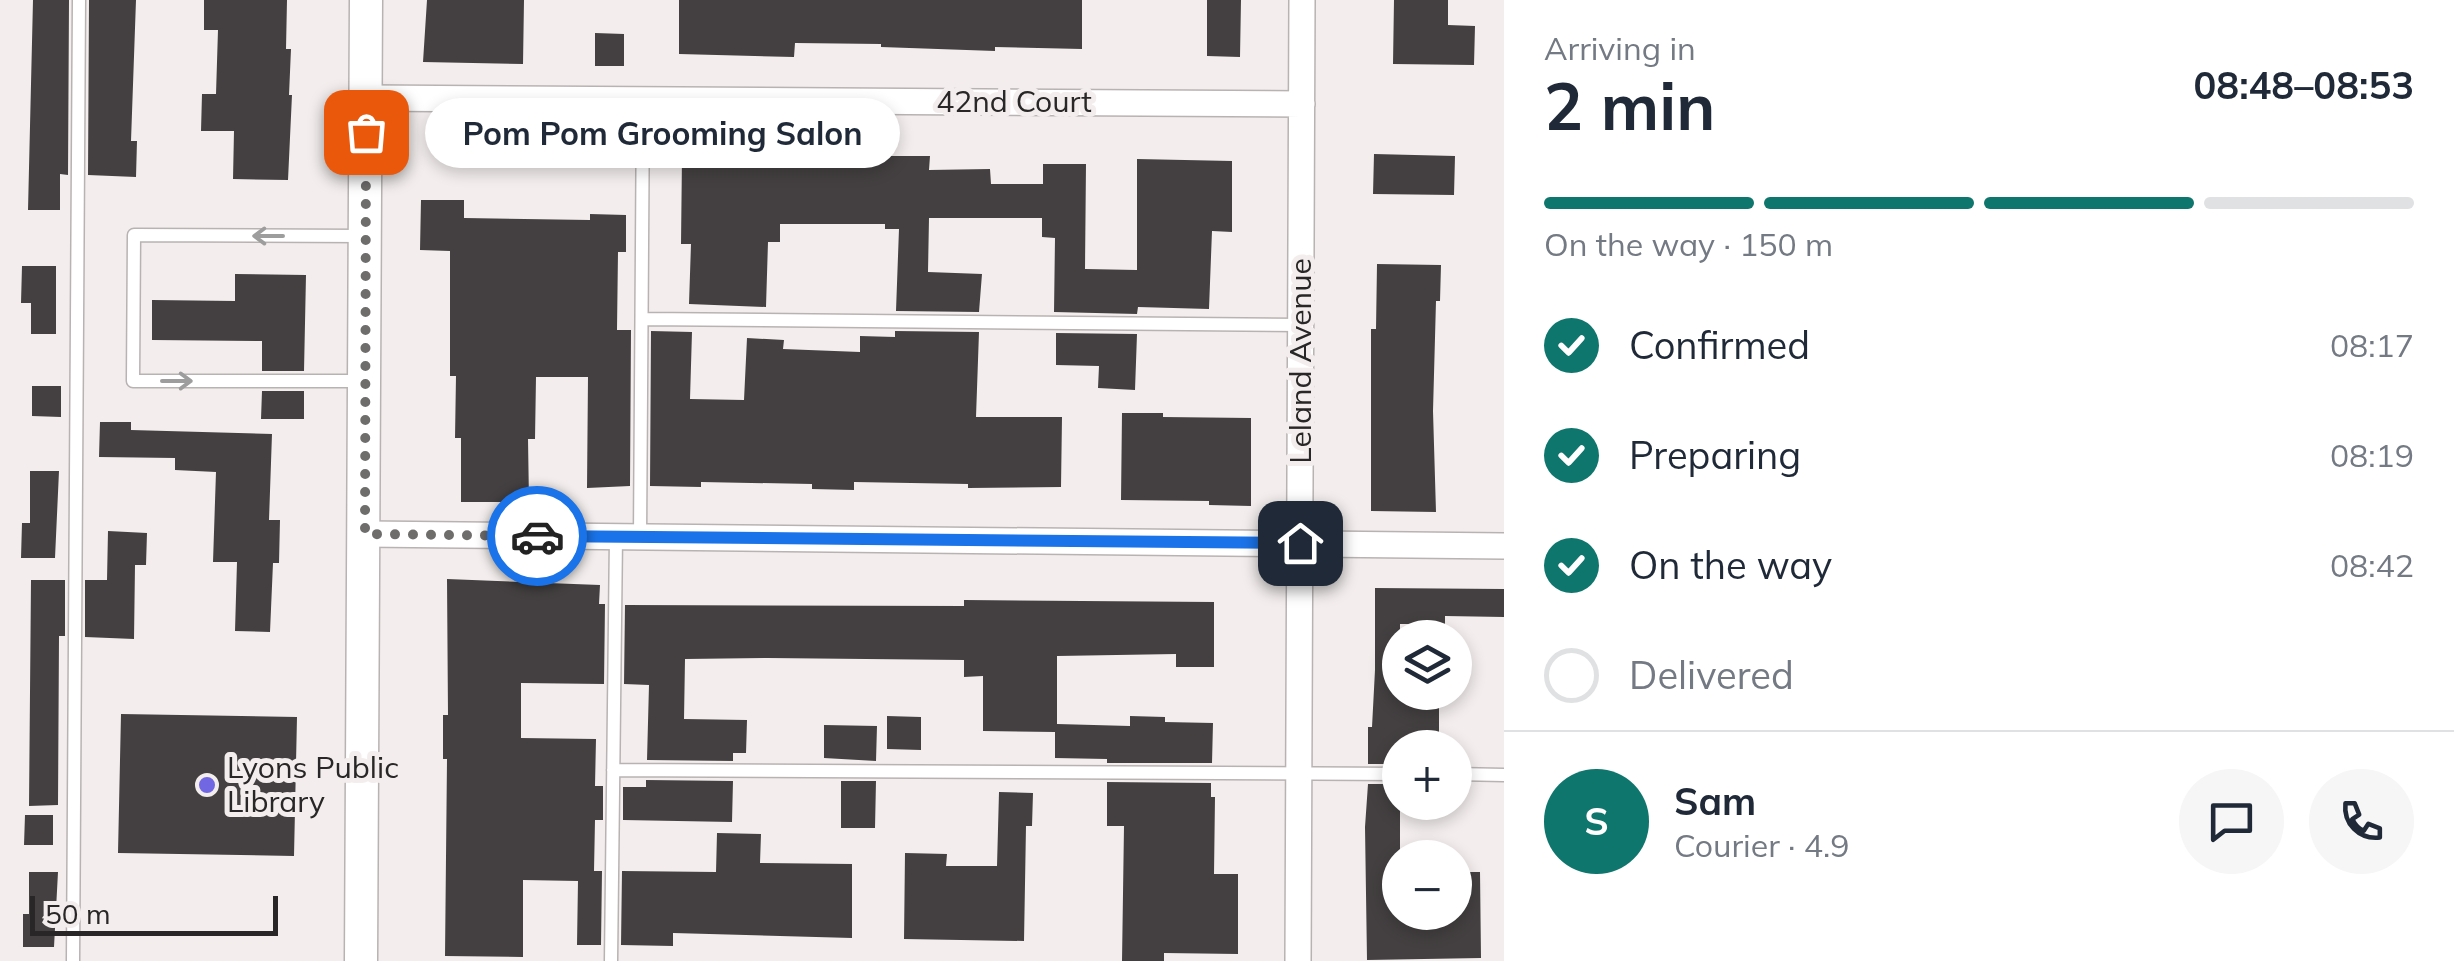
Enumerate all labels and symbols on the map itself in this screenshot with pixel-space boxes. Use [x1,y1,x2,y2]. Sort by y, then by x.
street label: 42nd Court [936,82,1092,120]
pin [324,90,409,175]
callout: Pom Pom Grooming Salon [426,97,901,167]
one-way arrow [253,226,286,246]
street label: Leland Avenue [1281,258,1319,464]
one-way arrow [160,372,193,390]
courier [487,486,587,586]
pin [1258,501,1343,586]
place label: Lyons Public Library [227,748,399,820]
marker: Lyons Public Library [196,774,218,796]
scale bar [30,891,278,936]

